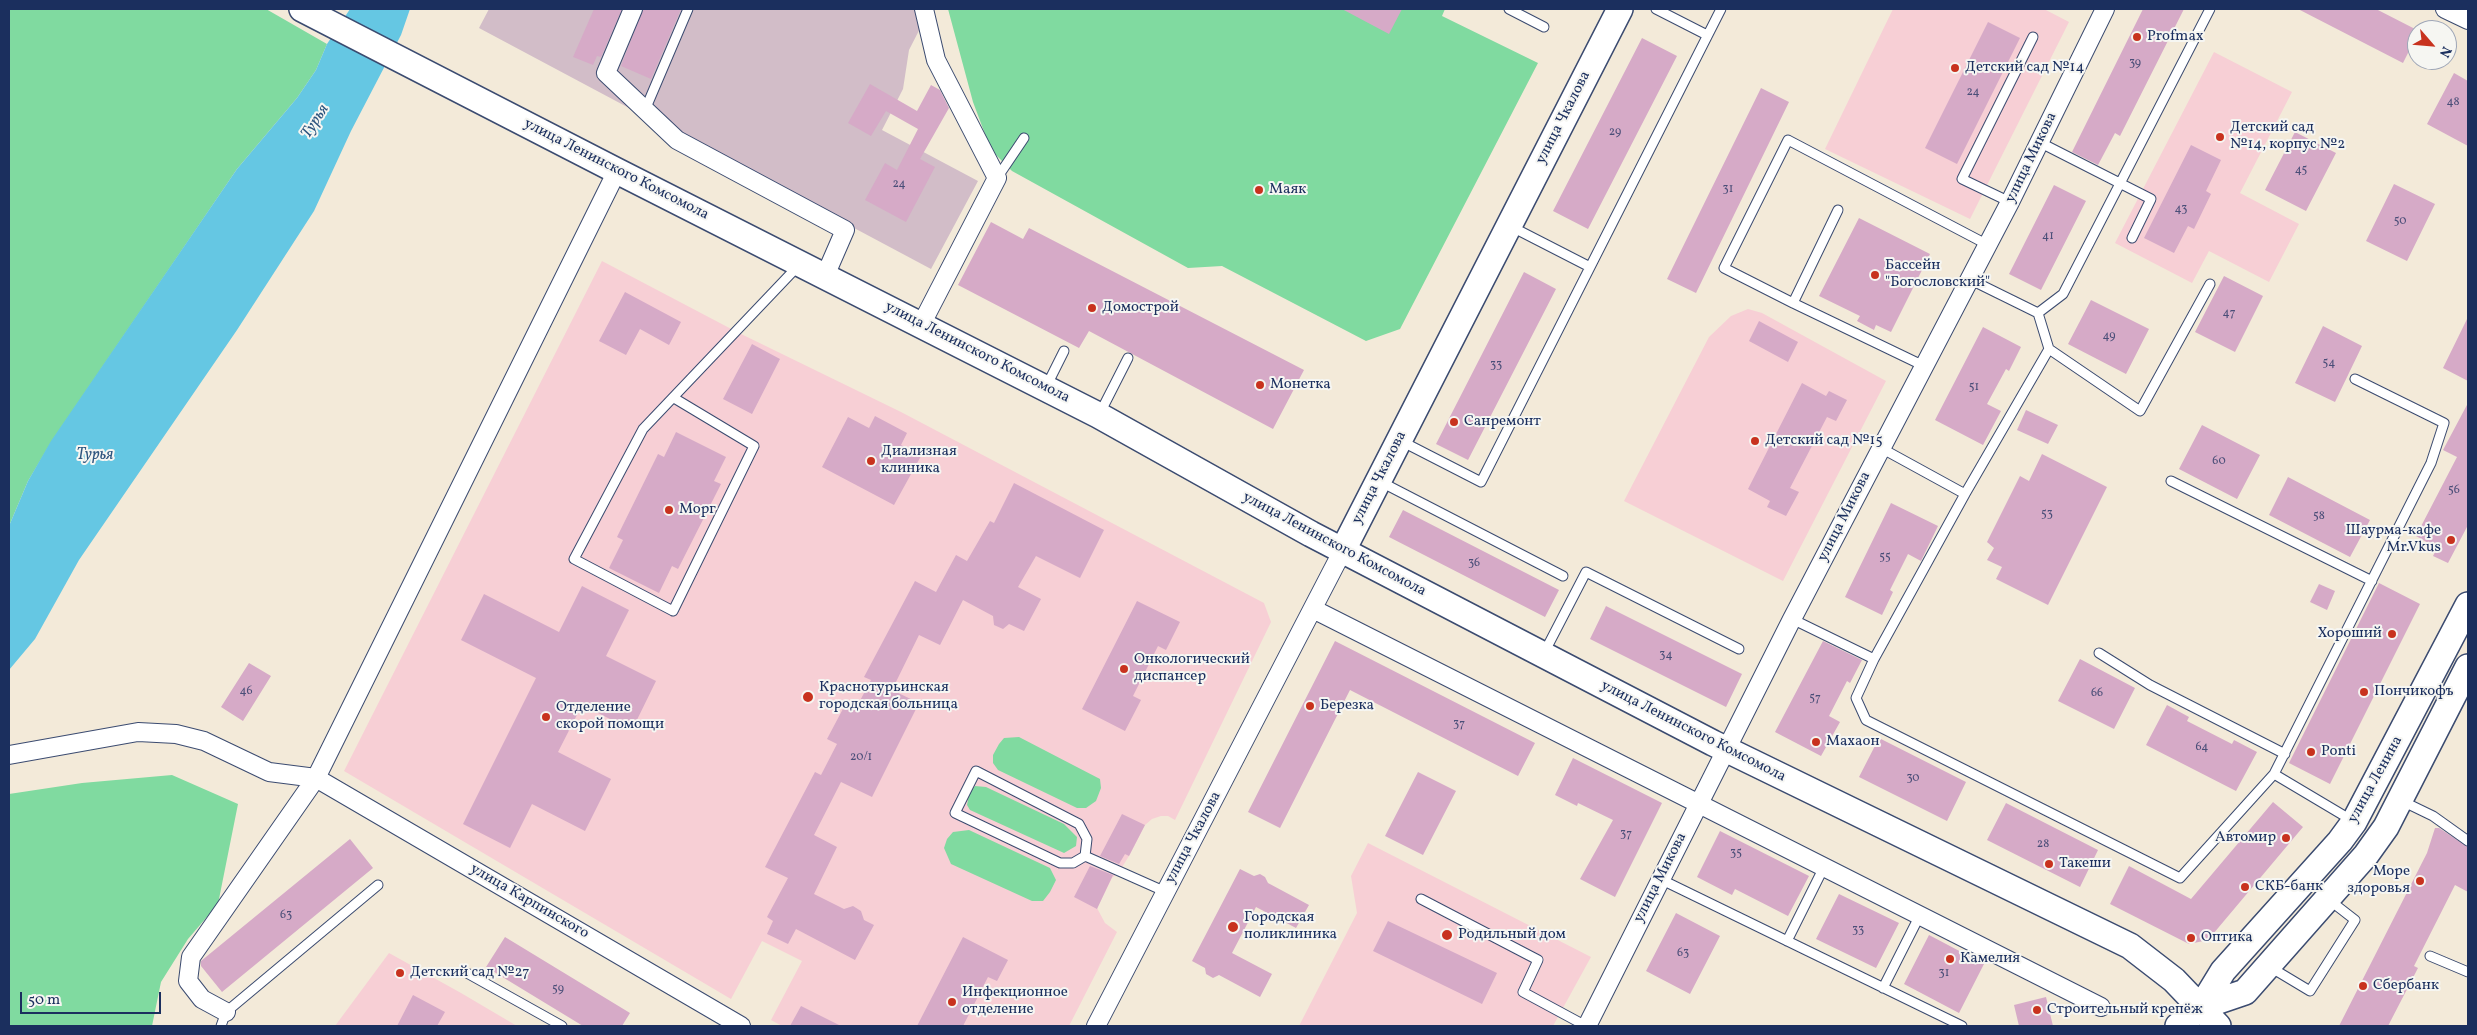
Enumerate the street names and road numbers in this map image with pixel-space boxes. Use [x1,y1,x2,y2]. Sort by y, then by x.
street label: улица Чкалова [1533,68,1595,168]
street label: улица Микова [2002,110,2062,206]
street label: улица Ленинского Комсомола [520,115,712,225]
street label: улица Ленинского Комсомола [881,298,1073,408]
street label: улица Чкалова [1349,428,1411,528]
street label: улица Микова [1815,469,1875,565]
street label: улица Ленинского Комсомола [1239,489,1429,601]
street label: улица Ленинского Комсомола [1597,677,1789,787]
street label: улица Ленина [2345,733,2407,827]
street label: улица Чкалова [1162,789,1226,887]
street label: улица Микова [1631,830,1691,926]
street label: улица Карпинского [466,861,592,943]

